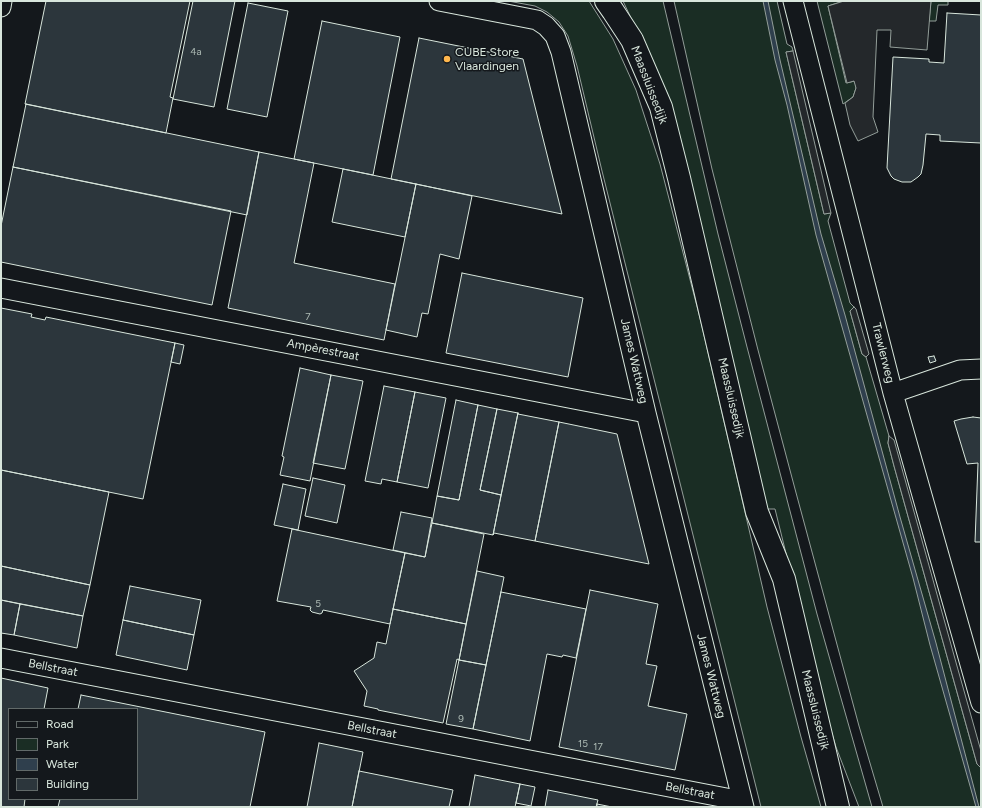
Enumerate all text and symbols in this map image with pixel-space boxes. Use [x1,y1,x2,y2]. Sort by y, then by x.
street label: Maassluissedijk [628,44,670,126]
place label: CUBE Store Vlaardingen [455,45,519,73]
house number: 4a [190,46,202,58]
marker: CUBE Store Vlaardingen [442,54,452,64]
house number: 7 [305,311,311,323]
street label: James Wattweg [617,317,651,405]
street label: Trawlerweg [869,321,897,385]
street label: Ampèrestraat [286,336,360,364]
street label: Maassluissedijk [715,356,747,440]
house number: 5 [315,598,321,610]
street label: James Wattweg [694,632,728,720]
street label: Bellstraat [27,656,79,680]
street label: Maassluissedijk [798,668,832,752]
legend [8,708,138,800]
house number: 9 [458,713,464,725]
text: Road [46,717,74,731]
street label: Bellstraat [346,718,398,742]
text: Park [46,737,69,751]
house number: 15 [578,738,588,750]
house number: 17 [593,741,603,753]
text: Water [46,757,78,771]
text: Building [46,777,89,791]
street label: Bellstraat [664,779,716,803]

